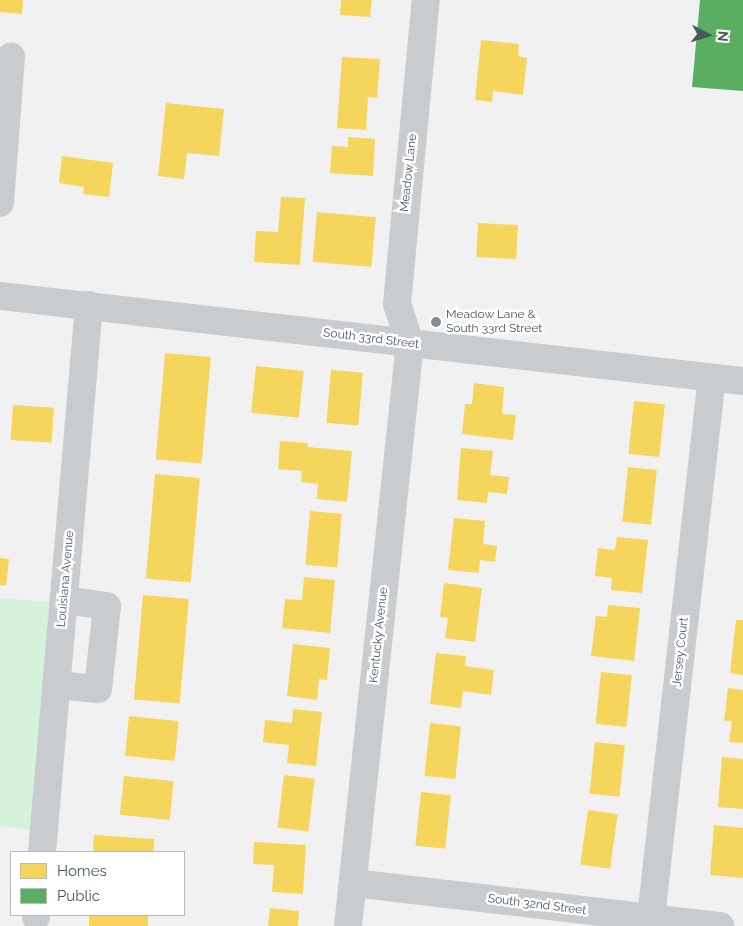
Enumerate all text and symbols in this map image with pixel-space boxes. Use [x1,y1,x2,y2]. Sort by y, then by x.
north arrow [683,10,733,60]
text: N [715,30,731,42]
street label: Meadow Lane [398,133,420,213]
place label: Meadow Lane & South 33rd Street [446,308,542,336]
marker: Meadow Lane & South 33rd Street [430,316,442,328]
street label: South 33rd Street [322,326,420,352]
street label: Louisiana Avenue [55,530,77,628]
street label: Kentucky Avenue [367,586,391,684]
street label: Jersey Court [670,616,692,688]
legend [10,851,185,916]
text: Homes [57,862,107,880]
text: Public [57,887,100,905]
street label: South 32nd Street [487,892,587,918]

